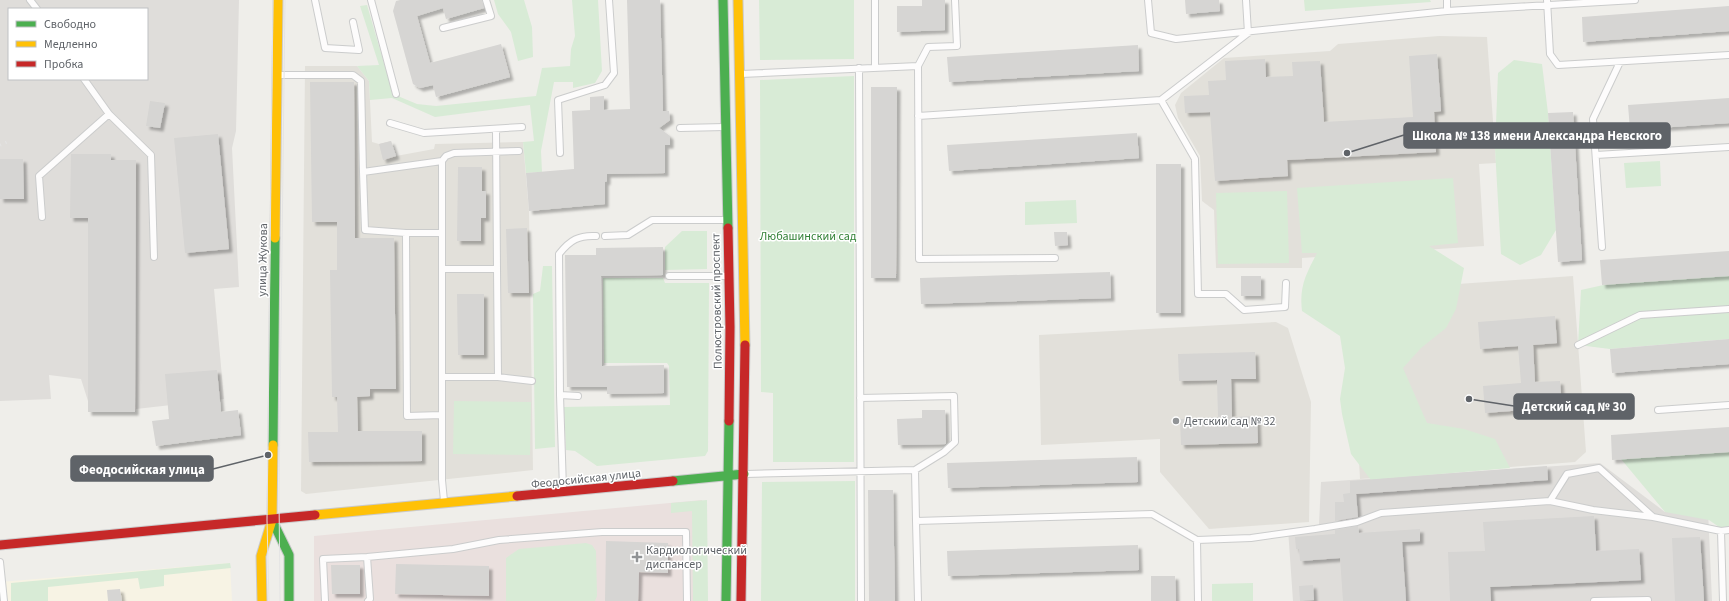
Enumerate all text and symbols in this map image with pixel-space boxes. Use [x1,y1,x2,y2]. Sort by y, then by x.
legend [8,8,148,80]
text: Свободно [44,16,96,33]
text: Медленно [44,36,98,53]
text: Пробка [44,56,83,73]
callout: Школа № 138 имени Александра Невского [1404,123,1670,148]
text: Школа № 138 имени Александра Невского [1412,127,1662,145]
street label: улица Жукова [254,223,272,297]
park label: Любашинский сад [760,228,857,245]
street label: Полюстровский проспект [707,232,727,369]
callout: Детский сад № 30 [1514,394,1634,419]
text: Детский сад № 30 [1522,398,1626,416]
place label: Детский сад № 32 [1184,413,1276,430]
marker: Детский сад № 32 [1171,416,1181,426]
callout: Феодосийская улица [71,456,213,481]
text: Феодосийская улица [79,461,205,479]
street label: Феодосийская улица [530,465,642,493]
place label: Кардиологический диспансер [646,542,747,573]
marker: Кардиологический диспансер [631,551,643,563]

